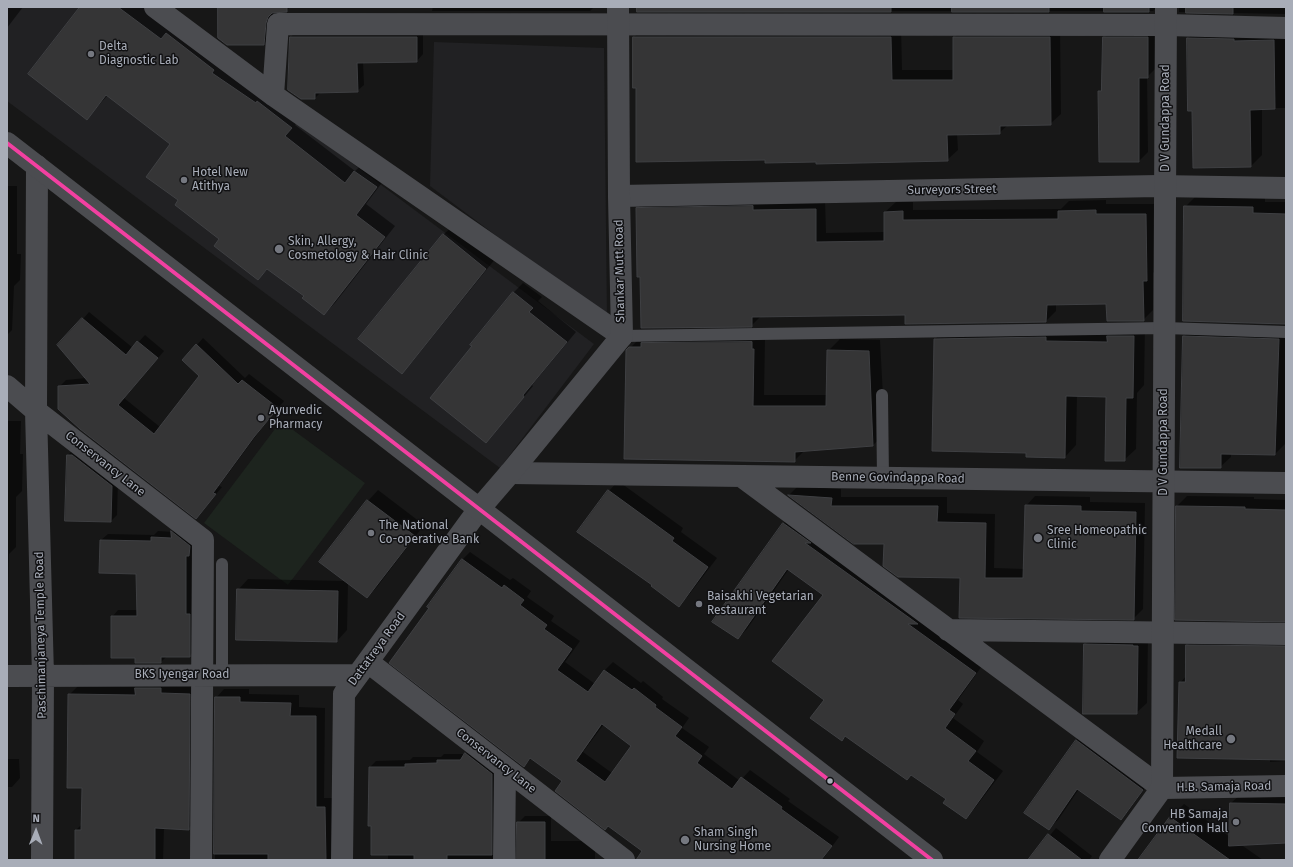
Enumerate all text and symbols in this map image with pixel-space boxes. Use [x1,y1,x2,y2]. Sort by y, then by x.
place label: Delta Diagnostic Lab [99,40,179,68]
marker: Delta Diagnostic Lab [86,49,96,59]
street label: D V Gundappa Road [1159,64,1173,172]
place label: Hotel New Atithya [192,166,248,194]
marker: Hotel New Atithya [179,175,189,185]
street label: Surveyors Street [907,182,997,198]
street label: Shankar Mutt Road [612,219,628,323]
place label: Skin, Allergy, Cosmetology & Hair Clinic [288,235,428,263]
marker: Skin, Allergy, Cosmetology & Hair Clinic [273,243,285,255]
street label: D V Gundappa Road [1157,388,1171,496]
place label: Ayurvedic Pharmacy [269,404,322,432]
marker: Ayurvedic Pharmacy [256,413,266,423]
street label: Conservancy Lane [62,428,148,500]
street label: Benne Govindappa Road [831,470,965,486]
place label: The National Co-operative Bank [379,519,479,547]
place label: Sree Homeopathic Clinic [1047,524,1147,552]
marker: The National Co-operative Bank [366,528,376,538]
marker: Sree Homeopathic Clinic [1032,532,1044,544]
street label: Paschimanjaneya Temple Road [32,551,50,719]
place label: Baisakhi Vegetarian Restaurant [707,590,814,618]
marker: Baisakhi Vegetarian Restaurant [694,599,704,609]
street label: Dattatreya Road [345,609,409,689]
street label: BKS Iyengar Road [135,668,229,682]
street label: Conservancy Lane [453,725,539,797]
place label: Medall Healthcare [1163,725,1222,753]
marker: Medall Healthcare [1225,733,1237,745]
unlabelled marker [825,776,835,786]
street label: H.B. Samaja Road [1176,779,1272,795]
place label: HB Samaja Convention Hall [1142,808,1228,836]
north arrow [16,811,56,851]
text: N [32,812,40,825]
marker: HB Samaja Convention Hall [1231,817,1241,827]
place label: Sham Singh Nursing Home [694,826,771,854]
marker: Sham Singh Nursing Home [679,834,691,846]

